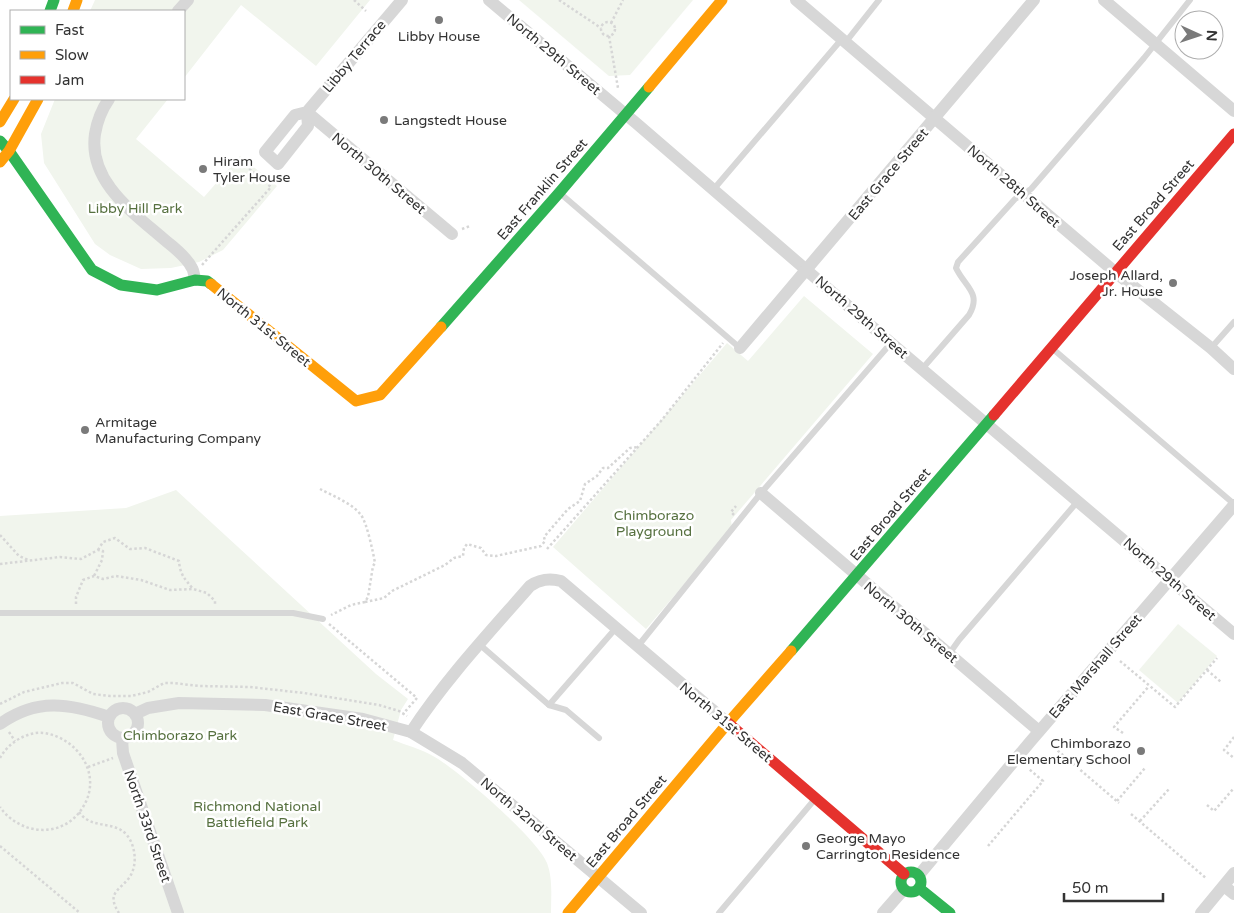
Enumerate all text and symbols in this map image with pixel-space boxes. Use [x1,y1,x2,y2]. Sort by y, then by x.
legend [10,10,185,100]
street label: North 29th Street [503,10,605,99]
north arrow [1174,10,1224,60]
marker: Libby House [433,14,445,26]
street label: Libby Terrace [319,16,390,96]
text: Fast [55,21,85,39]
place label: Libby House [398,28,480,45]
text: N [1203,30,1220,42]
text: Slow [55,46,89,64]
text: Jam [55,71,84,89]
place label: Langstedt House [394,112,507,129]
marker: Langstedt House [378,114,390,126]
street label: East Grace Street [845,124,932,224]
street label: North 30th Street [328,129,430,218]
street label: East Franklin Street [494,135,592,244]
street label: North 28th Street [964,141,1064,232]
place label: Hiram Tyler House [213,153,291,186]
street label: East Broad Street [1109,155,1198,255]
marker: Hiram Tyler House [197,163,209,175]
park label: Libby Hill Park [88,200,183,217]
place label: Joseph Allard, Jr. House [1069,267,1163,300]
street label: North 29th Street [812,272,912,363]
marker: Joseph Allard, Jr. House [1167,277,1179,289]
street label: North 31st Street [213,284,314,371]
place label: Armitage Manufacturing Company [95,414,262,447]
marker: Armitage Manufacturing Company [79,424,91,436]
street label: East Broad Street [847,464,935,564]
park label: Chimborazo Playground [614,507,694,540]
street label: North 29th Street [1120,534,1220,625]
street label: North 30th Street [860,578,962,667]
street label: East Marshall Street [1045,610,1146,722]
street label: North 31st Street [676,679,776,766]
street label: East Grace Street [272,698,389,735]
park label: Chimborazo Park [123,727,237,744]
place label: Chimborazo Elementary School [1007,735,1131,768]
marker: Chimborazo Elementary School [1135,745,1147,757]
street label: North 33rd Street [120,768,175,885]
street label: East Broad Street [583,771,671,871]
street label: North 32nd Street [477,774,581,865]
park label: Richmond National Battlefield Park [193,798,321,831]
place label: George Mayo Carrington Residence [816,830,960,863]
marker: George Mayo Carrington Residence [800,840,812,852]
scale bar [1064,870,1163,902]
text: 50 m [1072,879,1109,897]

